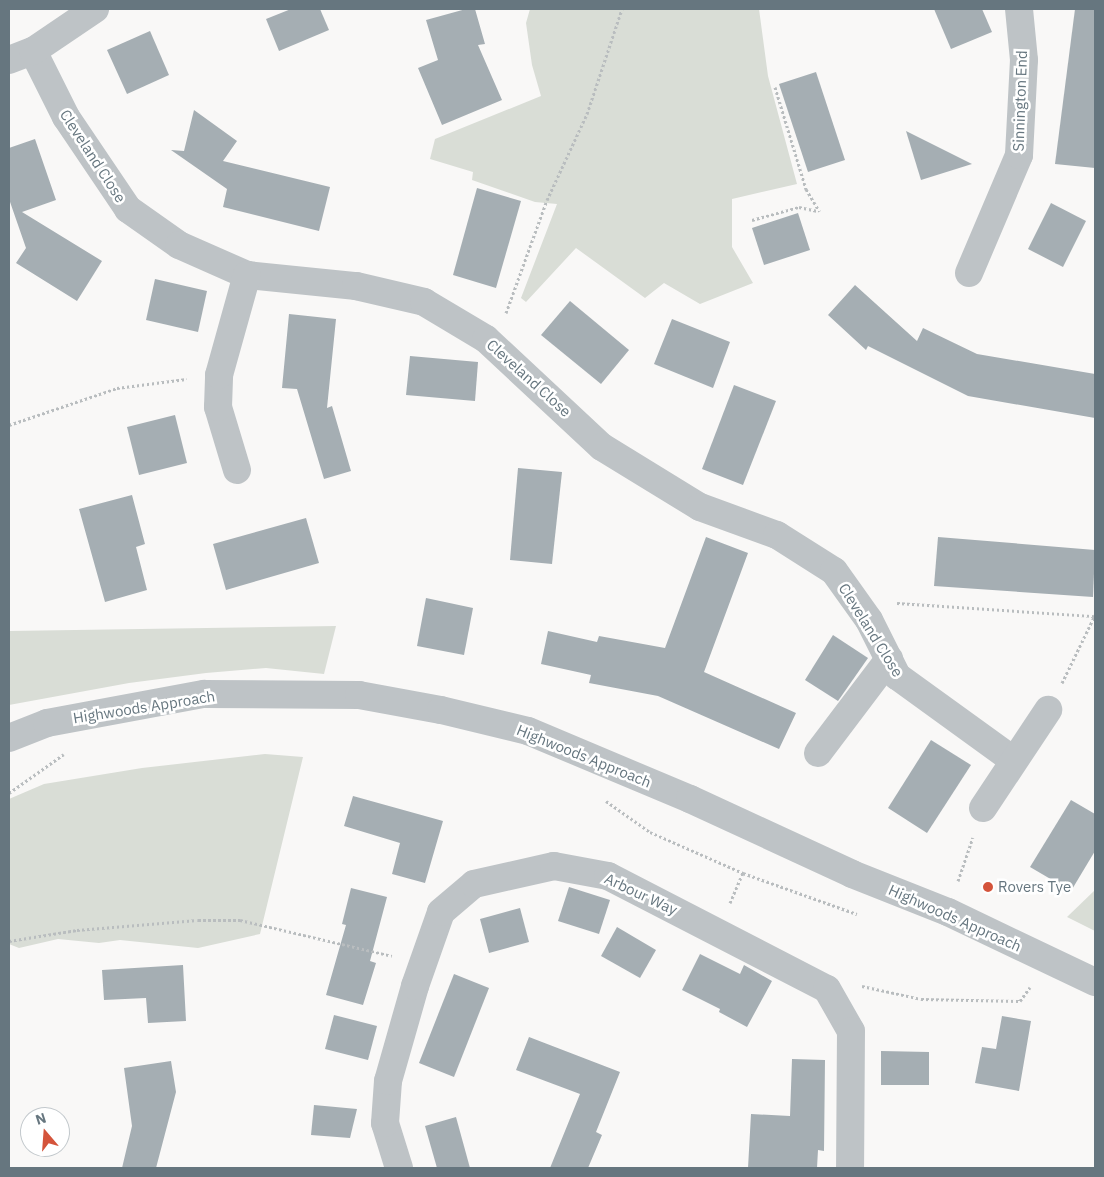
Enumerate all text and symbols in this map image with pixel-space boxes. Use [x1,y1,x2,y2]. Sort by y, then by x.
street label: Sinnington End [1009,50,1031,152]
street label: Cleveland Close [56,106,130,206]
street label: Cleveland Close [483,335,575,421]
street label: Cleveland Close [835,580,907,680]
street label: Highwoods Approach [72,687,216,727]
street label: Highwoods Approach [514,721,654,791]
street label: Arbour Way [602,869,680,919]
place label: Rovers Tye [998,878,1071,896]
street label: Highwoods Approach [886,881,1024,955]
marker: Rovers Tye [982,881,994,893]
north arrow [20,1107,70,1157]
text: N [33,1109,48,1129]

